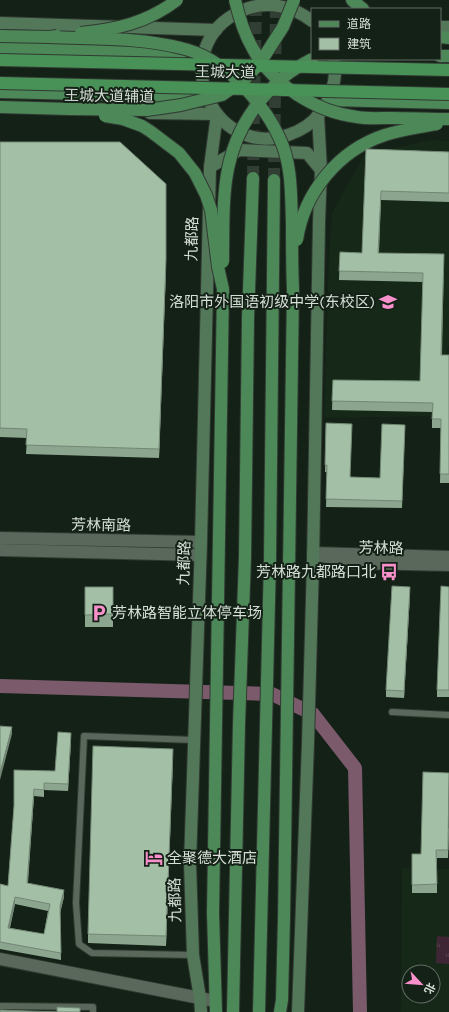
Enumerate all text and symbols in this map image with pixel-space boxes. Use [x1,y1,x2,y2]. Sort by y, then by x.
legend [311,8,441,60]
text: 道路 [347,17,371,31]
text: 建筑 [347,37,371,51]
street label: 王城大道 [195,62,255,82]
street label: 王城大道辅道 [64,86,154,106]
street label: 九都路 [183,216,201,262]
school or university icon: 洛阳市外国语初级中学(东校区) [378,292,398,312]
place label: 洛阳市外国语初级中学(东校区) [169,293,375,311]
street label: 芳林南路 [71,515,131,535]
street label: 芳林路 [358,539,404,557]
street label: 九都路 [174,540,194,586]
bus stop icon: 芳林路九都路口北 [379,562,399,582]
place label: 芳林路九都路口北 [256,563,376,581]
parking icon: 芳林路智能立体停车场 [89,603,109,623]
place label: 芳林路智能立体停车场 [112,604,262,622]
hotel icon: 全聚德大酒店 [144,848,164,868]
place label: 全聚德大酒店 [167,849,257,867]
street label: 九都路 [166,877,184,923]
north arrow [401,964,441,1004]
text: 北 [421,980,438,996]

